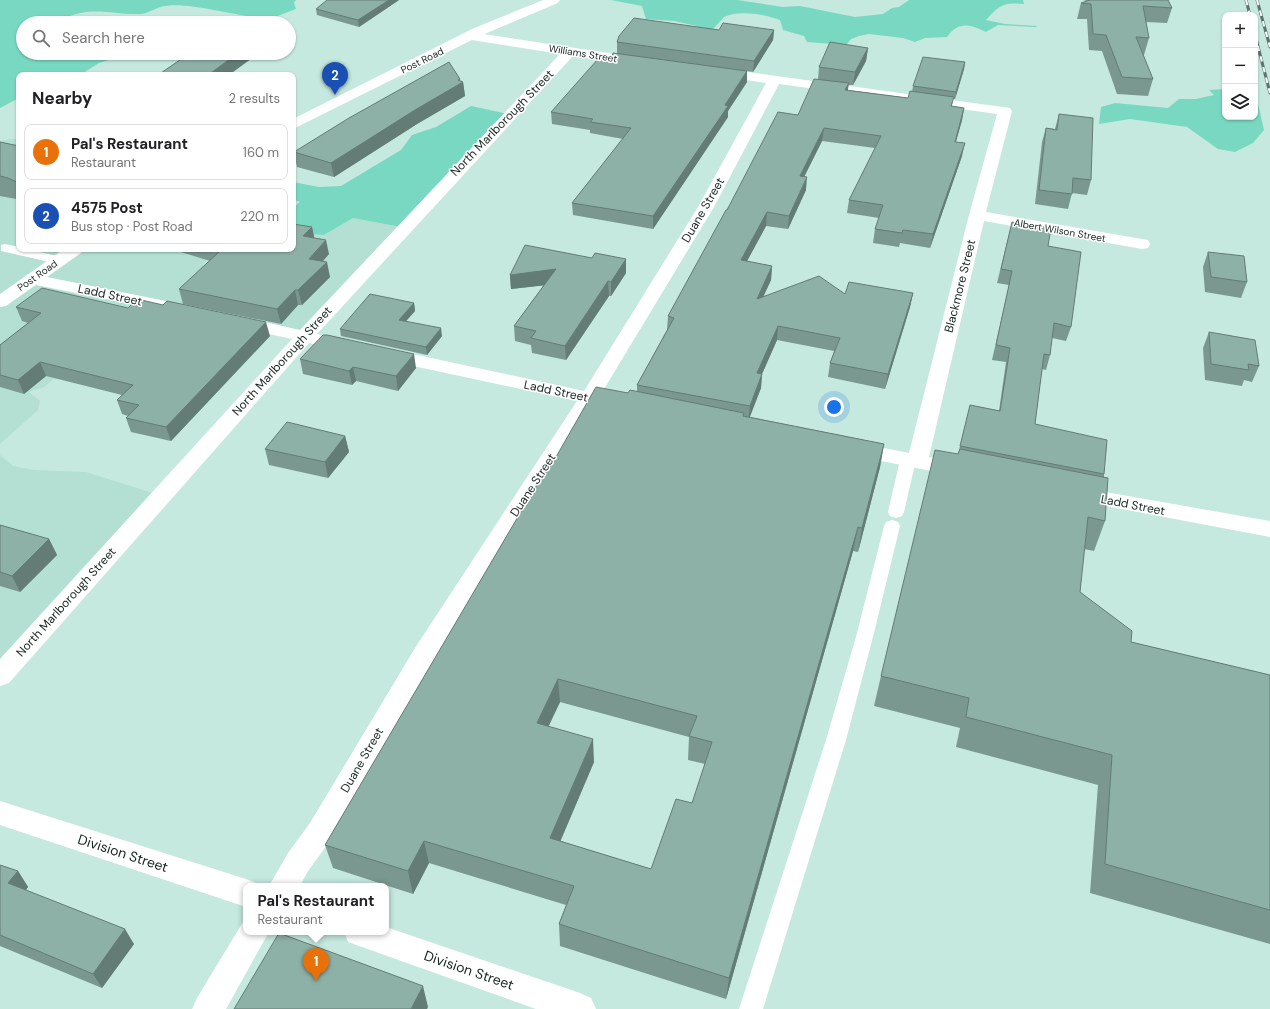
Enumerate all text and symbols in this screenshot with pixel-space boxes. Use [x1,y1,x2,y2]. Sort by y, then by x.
map controls [1222,12,1258,120]
button: + [1222,12,1258,48]
search box [16,16,296,60]
icon: search [30,27,52,49]
text: Search here [62,28,145,48]
street label: Williams Street [548,42,618,65]
street label: Post Road [399,45,446,76]
button: − [1222,48,1258,84]
pin: 2 [322,62,348,95]
street label: North Marlborough Street [447,66,557,180]
button: layers [1222,84,1258,120]
text: Nearby [32,87,92,109]
text: 2 results [229,90,280,107]
text: Pal's Restaurant [71,134,188,154]
text: 1 [44,144,48,161]
text: 160 m [243,144,279,161]
text: Restaurant [71,154,136,171]
street label: Duane Street [678,174,728,245]
text: 4575 Post [71,198,143,218]
text: 2 [42,208,50,225]
text: 220 m [240,208,279,225]
street label: Albert Wilson Street [1013,216,1107,245]
text: Bus stop · Post Road [71,218,193,235]
street label: Blackmore Street [941,238,979,334]
street label: Post Road [15,257,60,294]
street label: Ladd Street [76,280,144,310]
street label: North Marlborough Street [229,303,336,419]
street label: Ladd Street [522,376,590,406]
your location [824,397,844,417]
street label: Duane Street [507,450,560,520]
street label: Ladd Street [1100,491,1167,519]
street label: North Marlborough Street [13,544,120,660]
street label: Duane Street [337,724,387,795]
street label: Division Street [76,830,170,876]
popup [243,883,389,935]
text: Pal's Restaurant [258,891,374,911]
text: Restaurant [258,911,323,928]
street label: Division Street [422,946,516,994]
pin: 1 [303,948,329,981]

